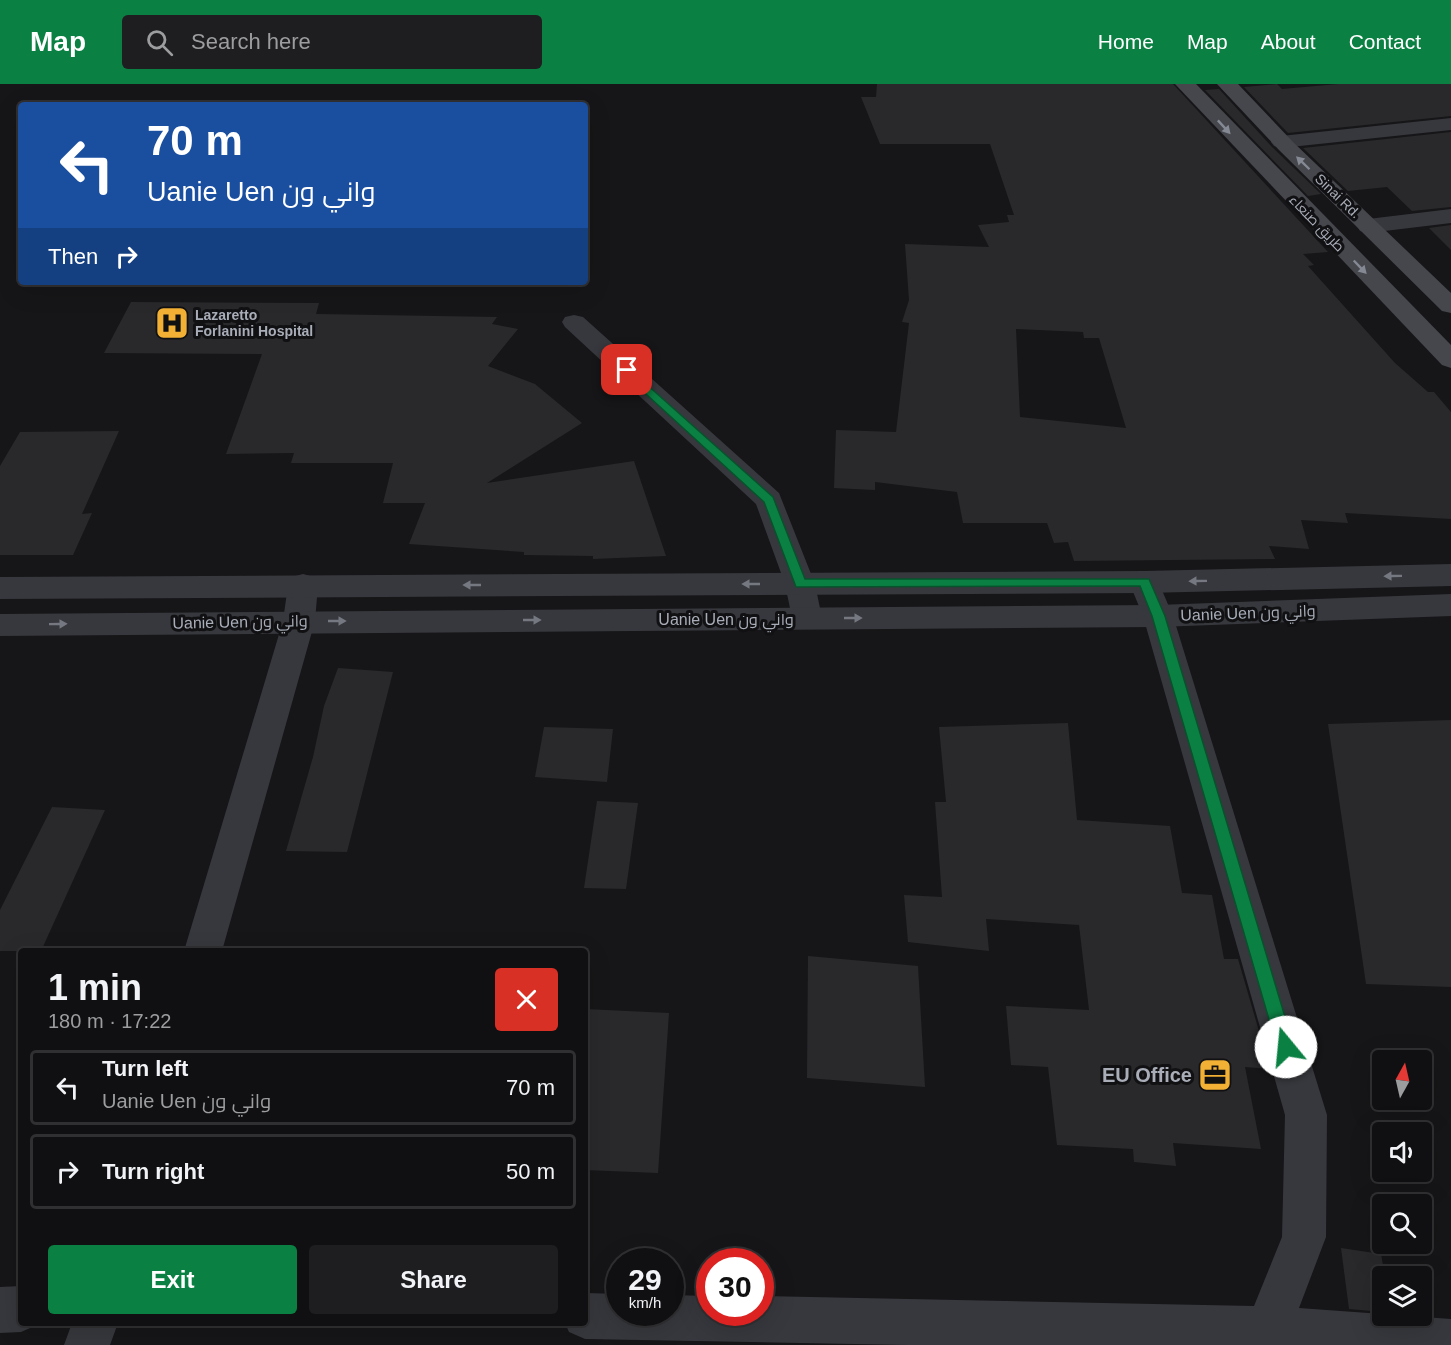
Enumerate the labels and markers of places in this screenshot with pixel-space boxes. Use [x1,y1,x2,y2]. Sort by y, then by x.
hospital icon: Lazaretto Forlanini Hospital [154,305,190,341]
place label: Lazaretto Forlanini Hospital [195,307,313,339]
pin [601,344,652,395]
office icon: EU Office [1197,1057,1233,1093]
place label: EU Office [1102,1064,1192,1086]

